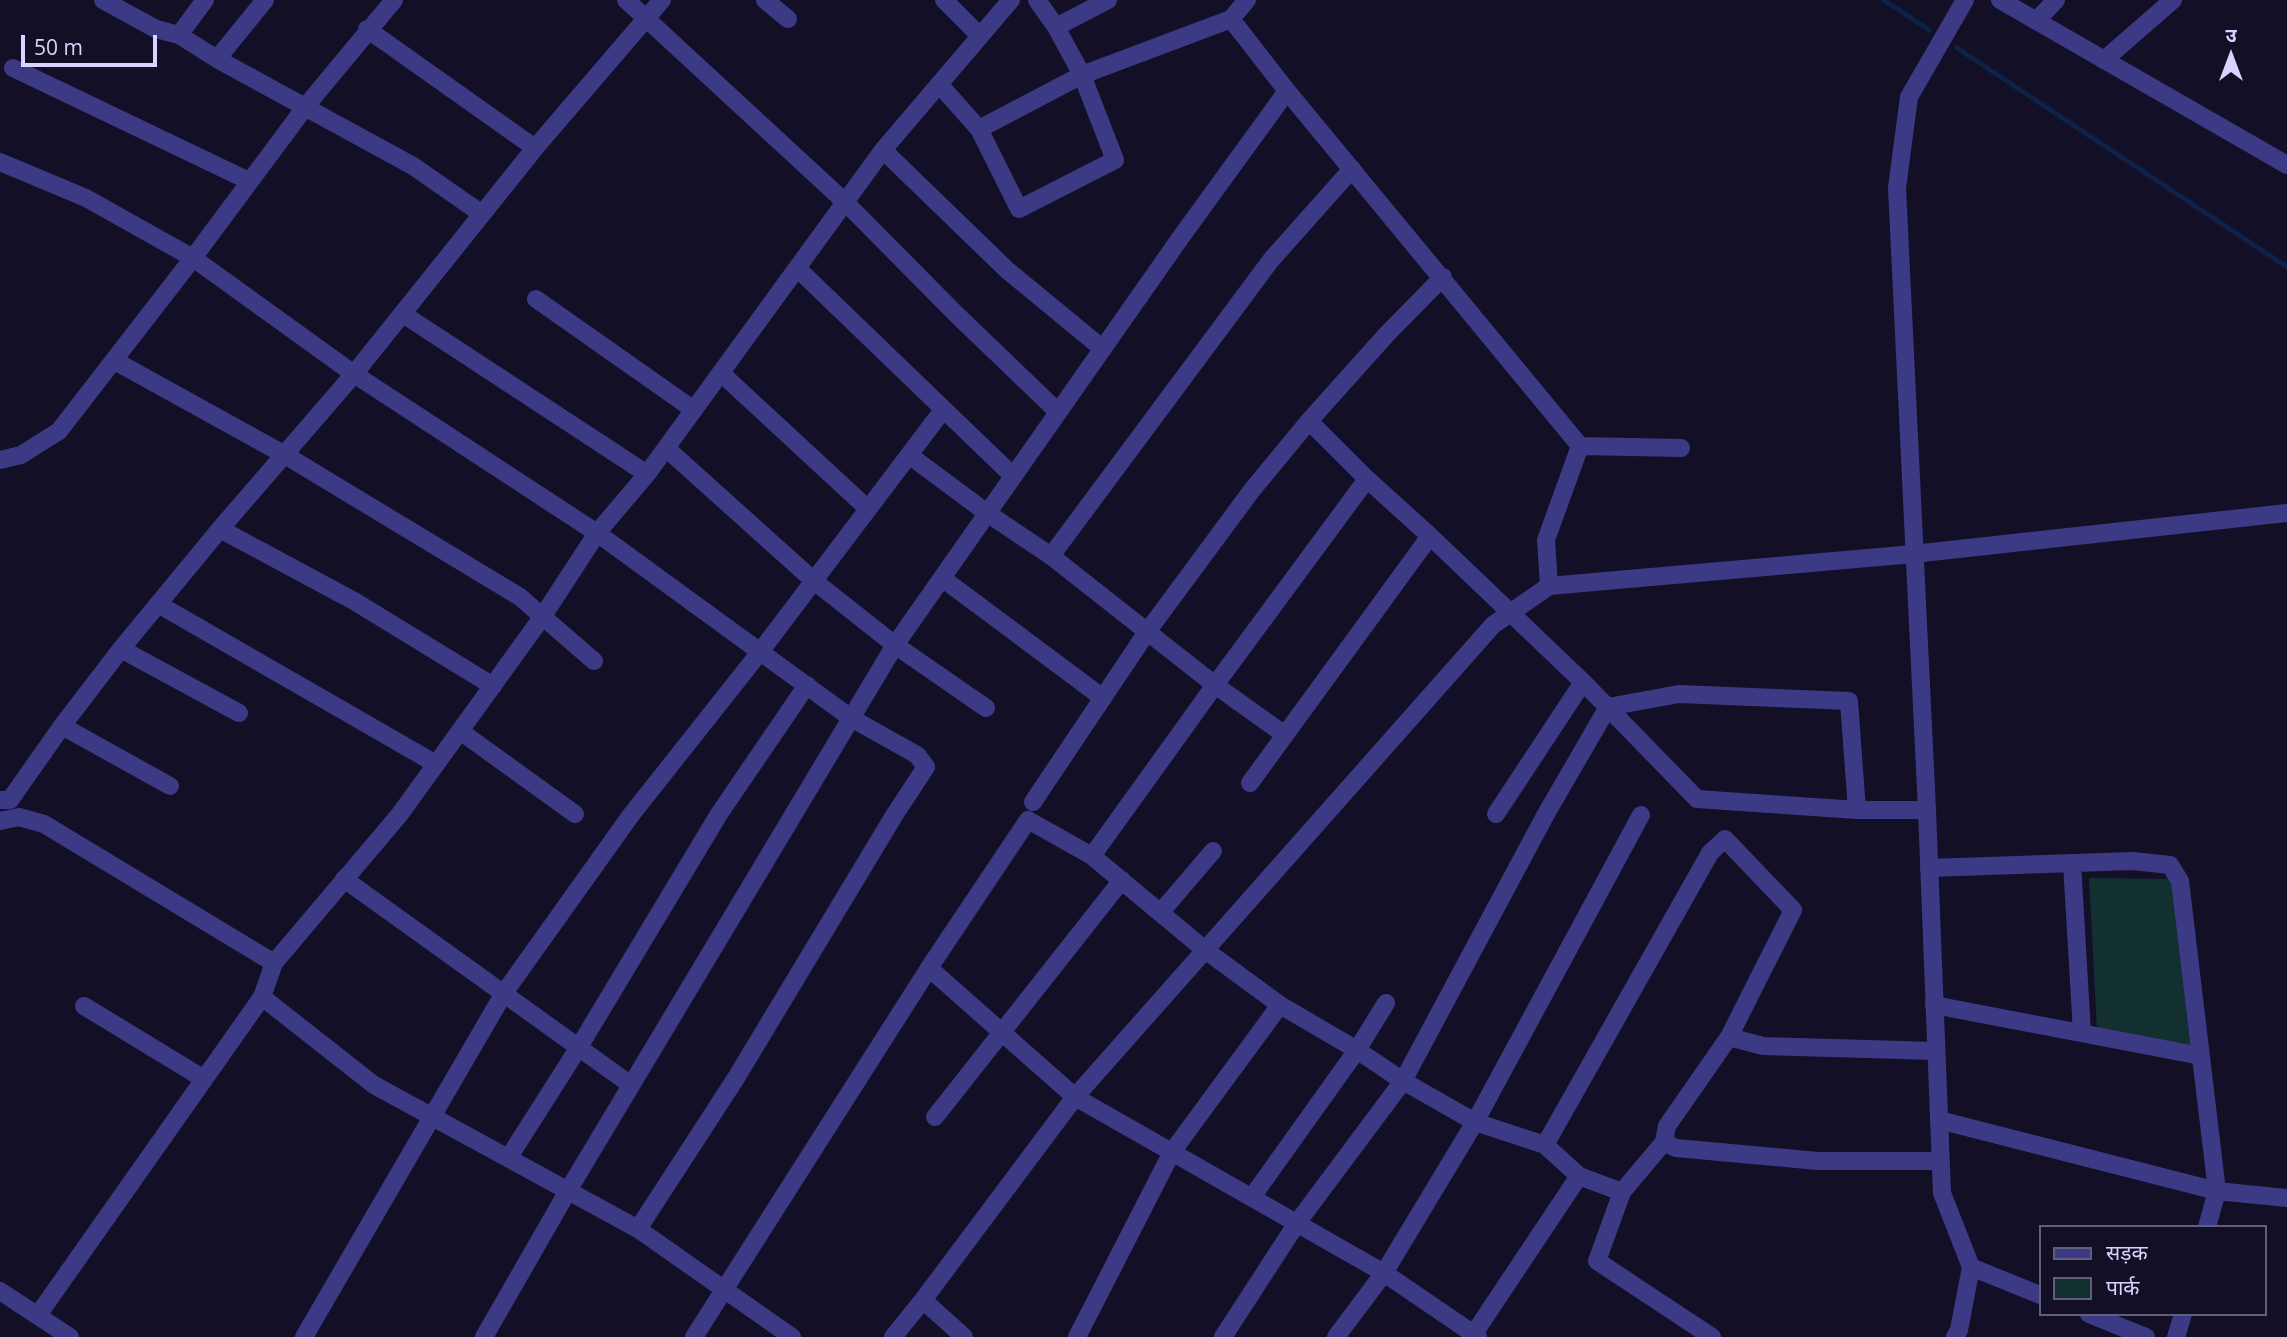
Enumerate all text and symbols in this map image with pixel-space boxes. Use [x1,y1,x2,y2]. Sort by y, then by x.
scale bar [24,21,161,65]
north arrow [2196,21,2266,91]
text: उ [2225,22,2237,48]
text: 50 m [34,33,83,61]
legend [2038,1225,2266,1316]
text: सड़क [2106,1238,2148,1266]
text: पार्क [2106,1273,2140,1301]

